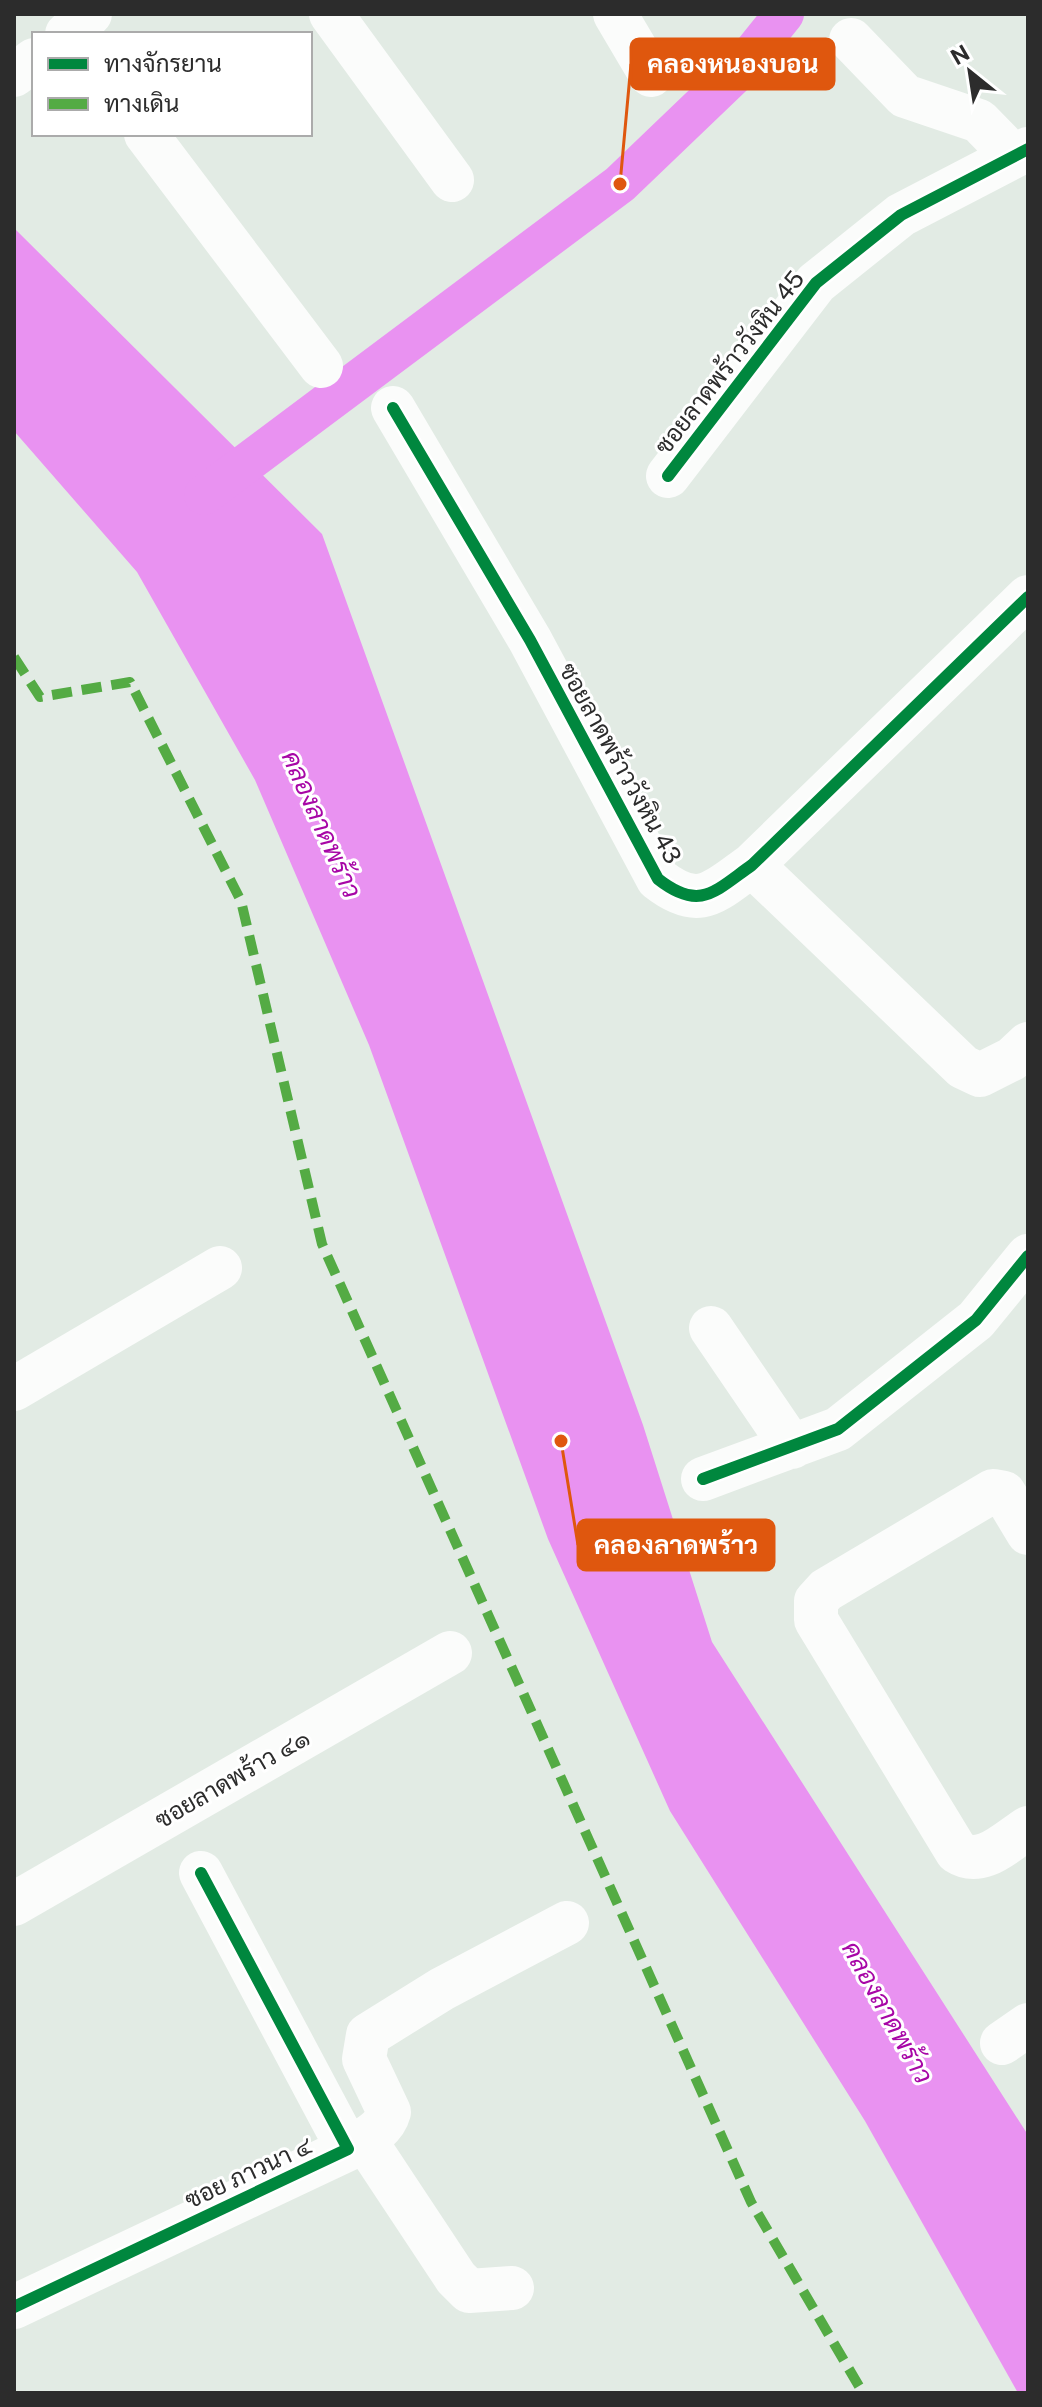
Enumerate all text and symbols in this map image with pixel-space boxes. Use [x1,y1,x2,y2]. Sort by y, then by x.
legend [32,32,312,136]
north arrow [930,32,1010,112]
callout: คลองหนองบอน [631,39,834,89]
text: N [946,39,974,70]
text: คลองหนองบอน [647,48,819,79]
text: ทางจักรยาน [104,49,222,77]
text: ทางเดิน [104,89,179,117]
street label: ซอยลาดพร้าววังหิน 45 [649,265,809,459]
street label: ซอยลาดพร้าววังหิน 43 [554,658,688,868]
water label: คลองลาดพร้าว [276,745,368,903]
callout: คลองลาดพร้าว [578,1520,774,1570]
text: คลองลาดพร้าว [594,1528,758,1560]
street label: ซอยลาดพร้าว ๔๑ [150,1722,314,1834]
water label: คลองลาดพร้าว [836,1935,940,2089]
street label: ซอย ภาวนา ๔ [180,2130,316,2213]

